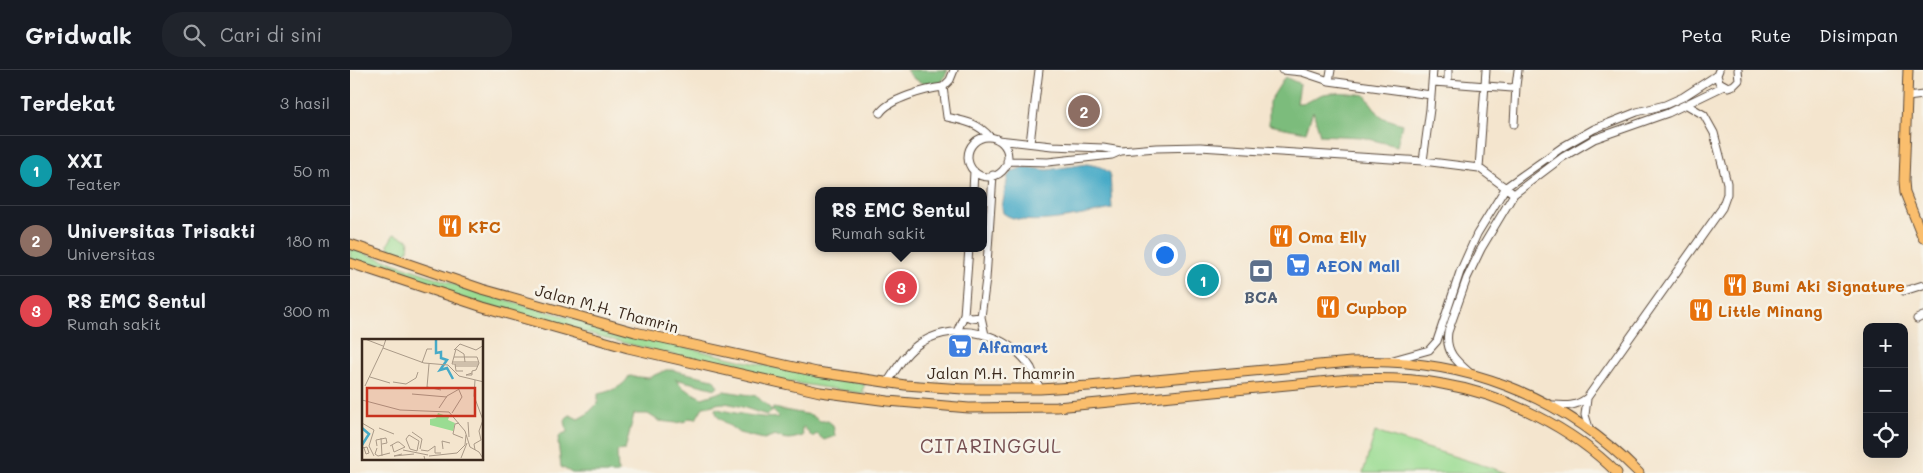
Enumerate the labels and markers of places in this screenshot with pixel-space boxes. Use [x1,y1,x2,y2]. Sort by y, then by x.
pin: 2 [1068,92,1100,130]
restaurant icon: KFC [437,213,463,239]
place label: KFC [468,216,501,237]
restaurant icon: Oma Elly [1268,223,1294,249]
place label: Oma Elly [1298,226,1367,247]
supermarket icon: AEON Mall [1285,252,1311,278]
place label: AEON Mall [1316,255,1400,276]
bank icon: BCA [1248,258,1274,284]
pin: 1 [1187,261,1219,299]
pin: 3 [885,268,917,306]
restaurant icon: Bumi Aki Signature [1722,272,1748,298]
place label: Bumi Aki Signature [1752,275,1905,296]
place label: BCA [1244,286,1278,307]
restaurant icon: Cupbop [1315,294,1341,320]
place label: Cupbop [1346,297,1407,318]
restaurant icon: Little Minang [1688,297,1714,323]
place label: Little Minang [1718,300,1823,321]
supermarket icon: Alfamart [947,333,973,359]
place label: Alfamart [978,336,1048,357]

